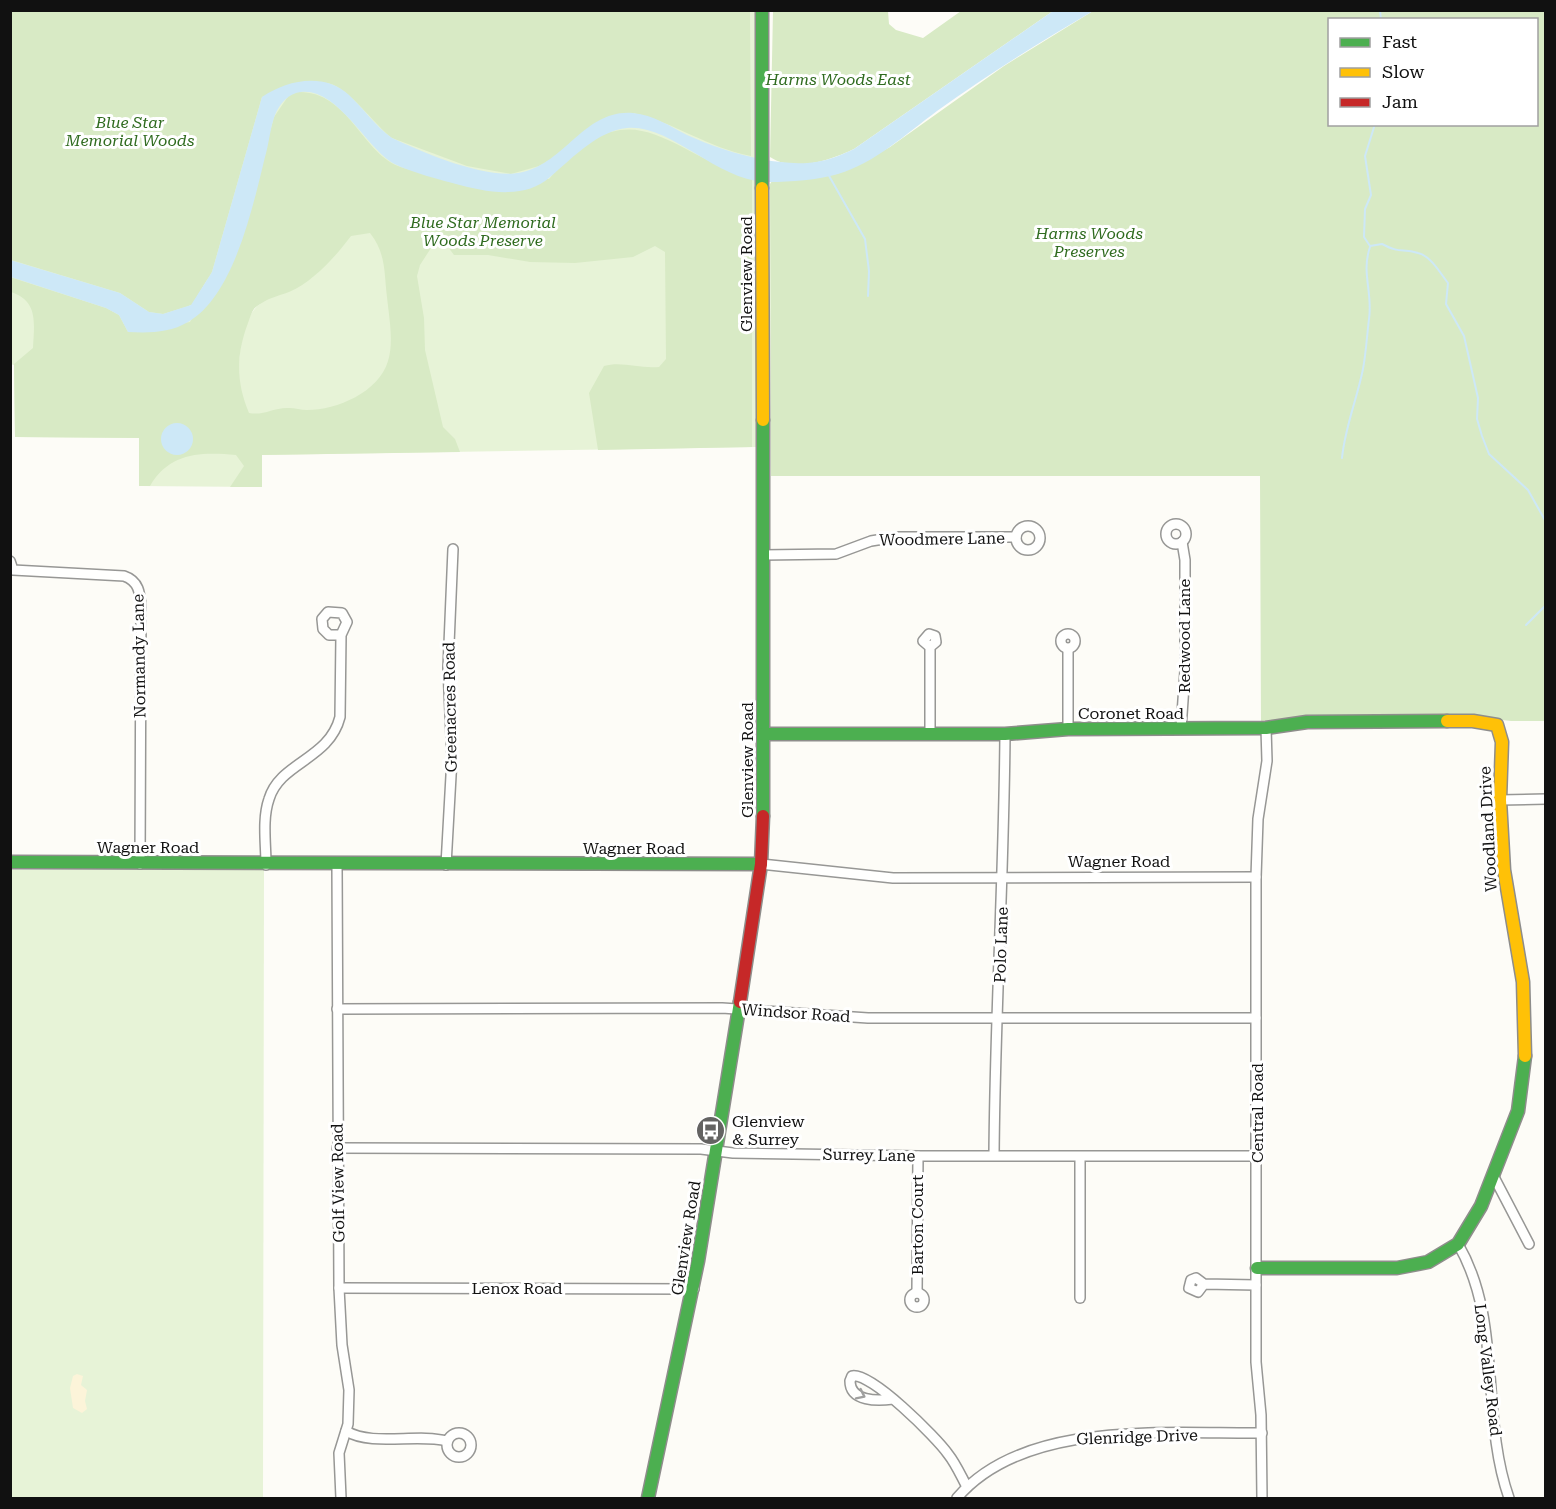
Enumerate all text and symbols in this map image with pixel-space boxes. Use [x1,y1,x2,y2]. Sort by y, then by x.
legend [1328,18,1538,126]
text: Fast [1382,31,1417,52]
text: Slow [1382,61,1424,82]
park label: Harms Woods East [764,70,911,89]
text: Jam [1382,91,1418,112]
park label: Blue Star Memorial Woods [65,113,194,150]
park label: Blue Star Memorial Woods Preserve [409,213,556,250]
street label: Glenview Road [737,216,756,332]
park label: Harms Woods Preserves [1034,224,1143,261]
street label: Woodmere Lane [879,528,1005,550]
street label: Redwood Lane [1175,578,1194,693]
street label: Normandy Lane [128,594,150,718]
street label: Greenacres Road [439,642,461,772]
street label: Glenview Road [738,702,757,818]
street label: Coronet Road [1078,704,1184,723]
street label: Woodland Drive [1475,766,1501,892]
street label: Wagner Road [97,838,199,857]
street label: Wagner Road [583,839,685,858]
street label: Wagner Road [1068,852,1170,871]
street label: Polo Lane [990,906,1012,984]
street label: Windsor Road [741,1000,851,1026]
street label: Central Road [1248,1063,1267,1163]
place label: Glenview & Surrey [732,1112,805,1149]
bus stop icon: Glenview & Surrey [695,1114,727,1146]
street label: Golf View Road [327,1123,349,1243]
street label: Surrey Lane [822,1145,916,1165]
street label: Barton Court [908,1175,927,1275]
street label: Glenview Road [668,1179,704,1297]
street label: Lenox Road [471,1279,563,1298]
street label: Long Valley Road [1470,1303,1506,1437]
one-way arrow [855,1387,866,1399]
street label: Glenridge Drive [1076,1425,1198,1449]

